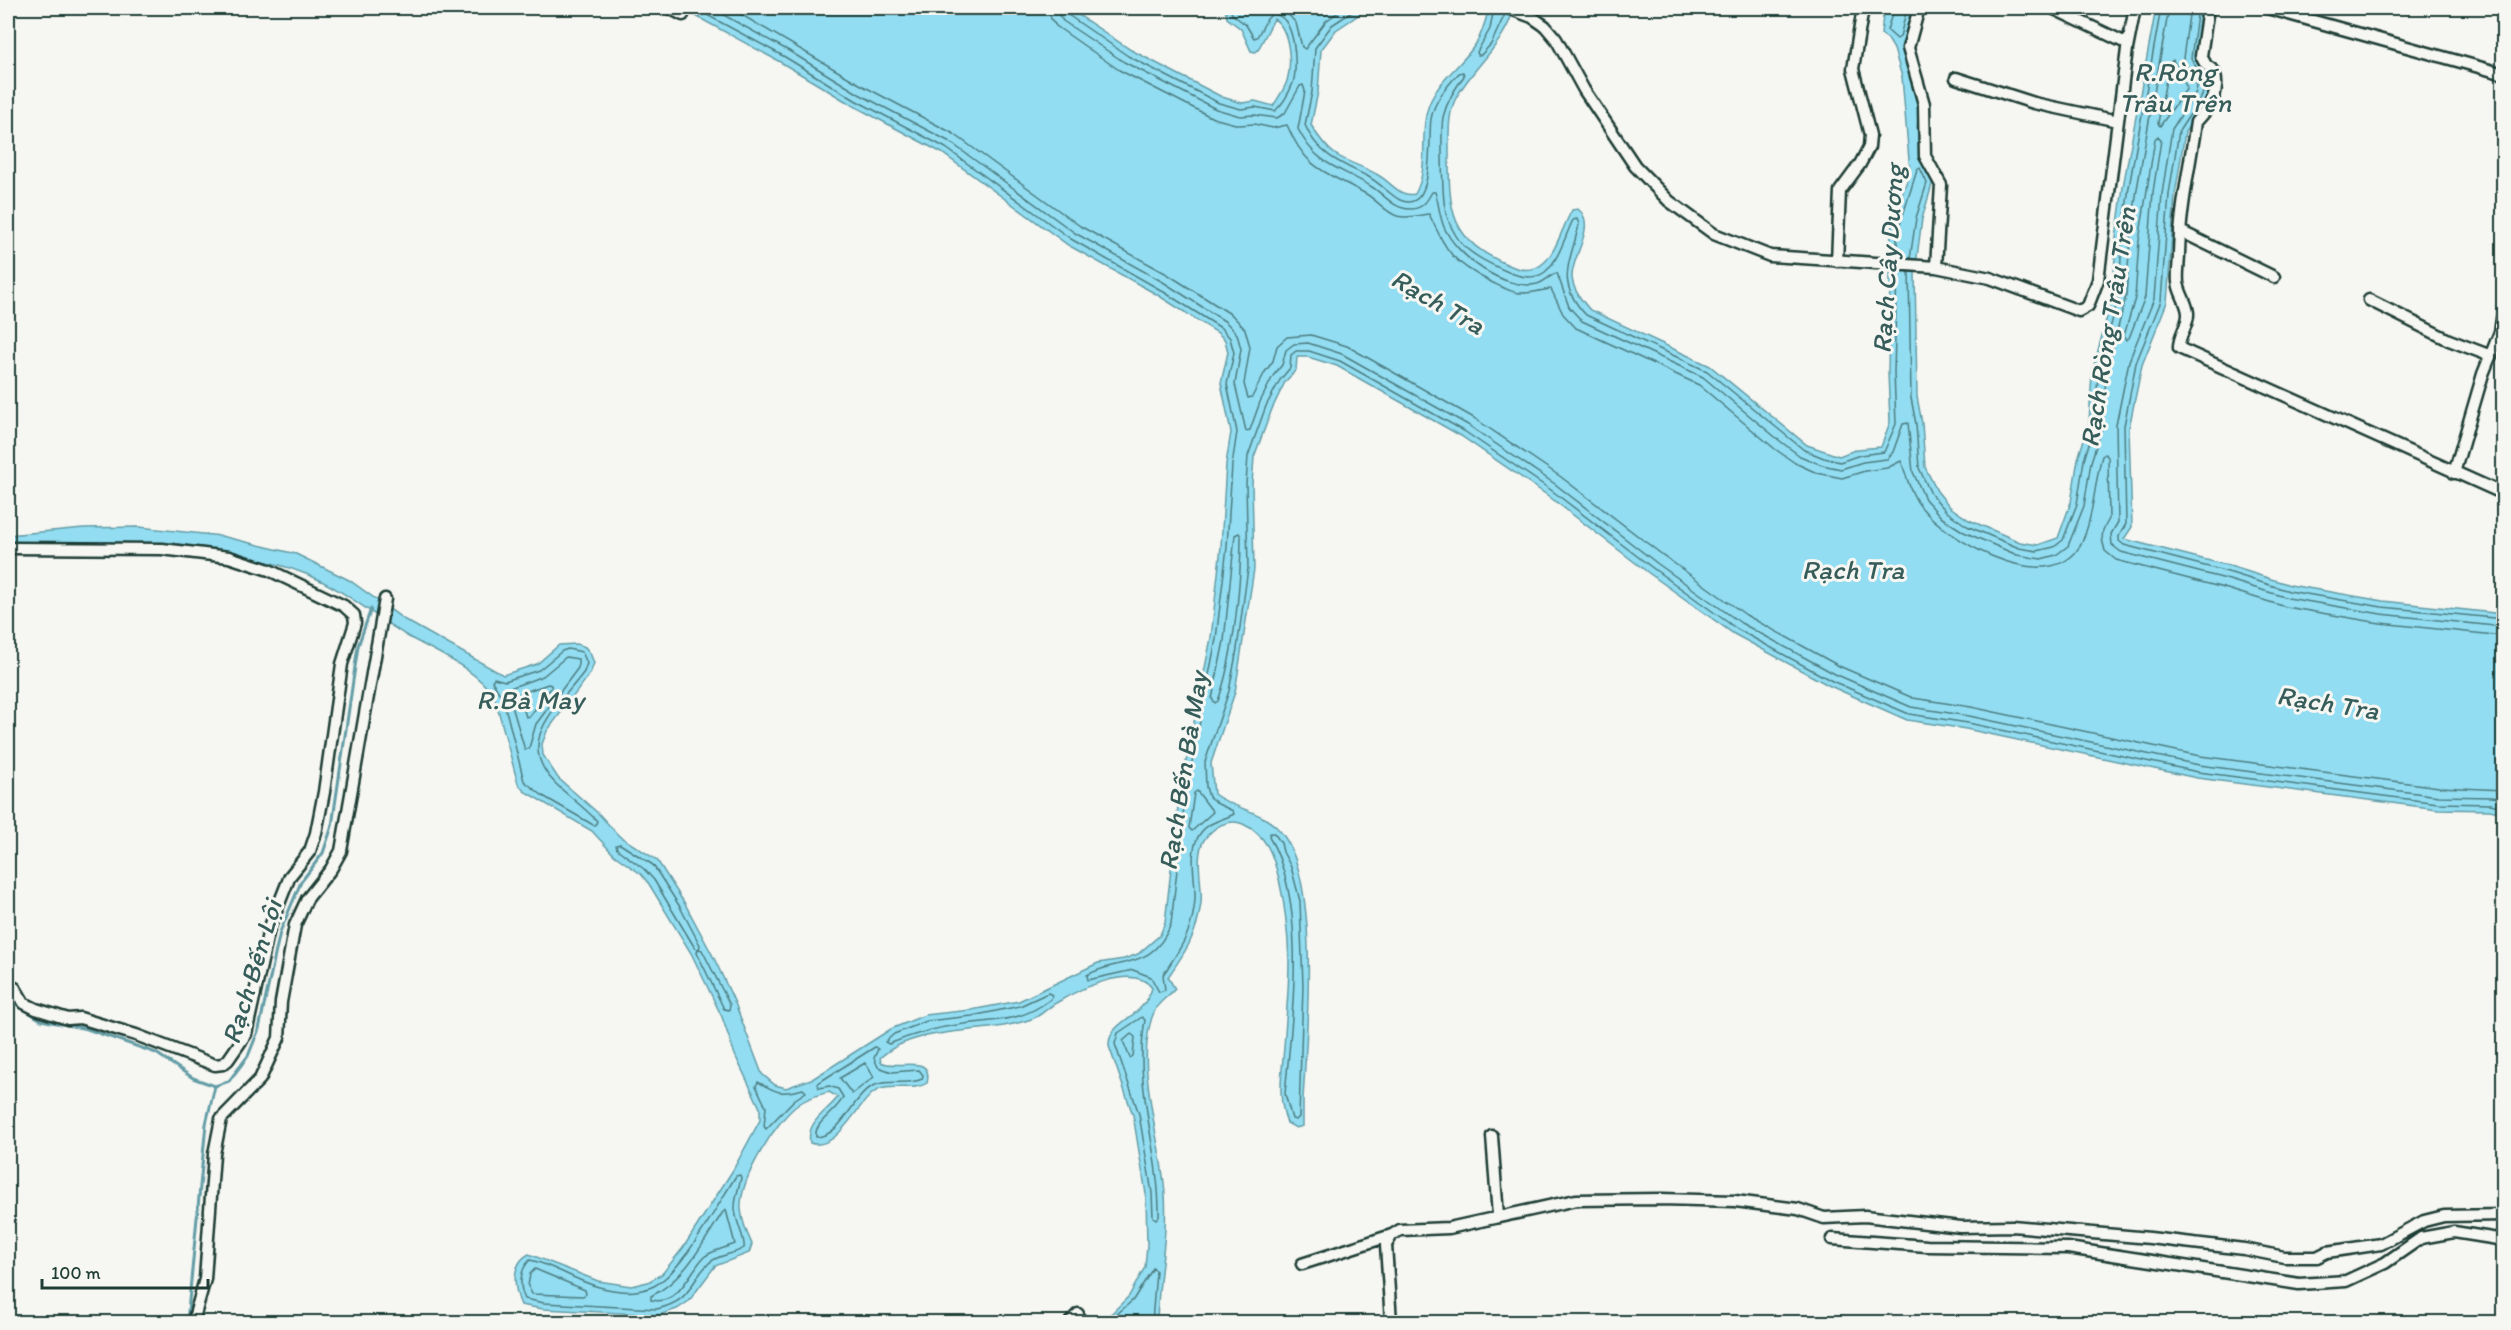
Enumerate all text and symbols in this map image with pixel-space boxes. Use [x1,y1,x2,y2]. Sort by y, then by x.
water label: R.Ròng Trâu Trên [2119,55,2232,119]
water label: Rạch Cây Dương [1864,160,1911,354]
water label: Rạch Ròng Trâu Trên [2072,204,2143,449]
water label: Rạch Tra [1385,262,1492,342]
water label: Rạch Tra [1802,553,1905,586]
water label: Rạch Bến Bà May [1151,666,1215,872]
water label: Rạch Tra [2275,678,2382,727]
water label: R.Bà May [476,683,587,716]
water label: Rạch Bến Lội [214,893,290,1048]
scale bar [42,1252,208,1290]
text: 100 m [51,1262,101,1284]

